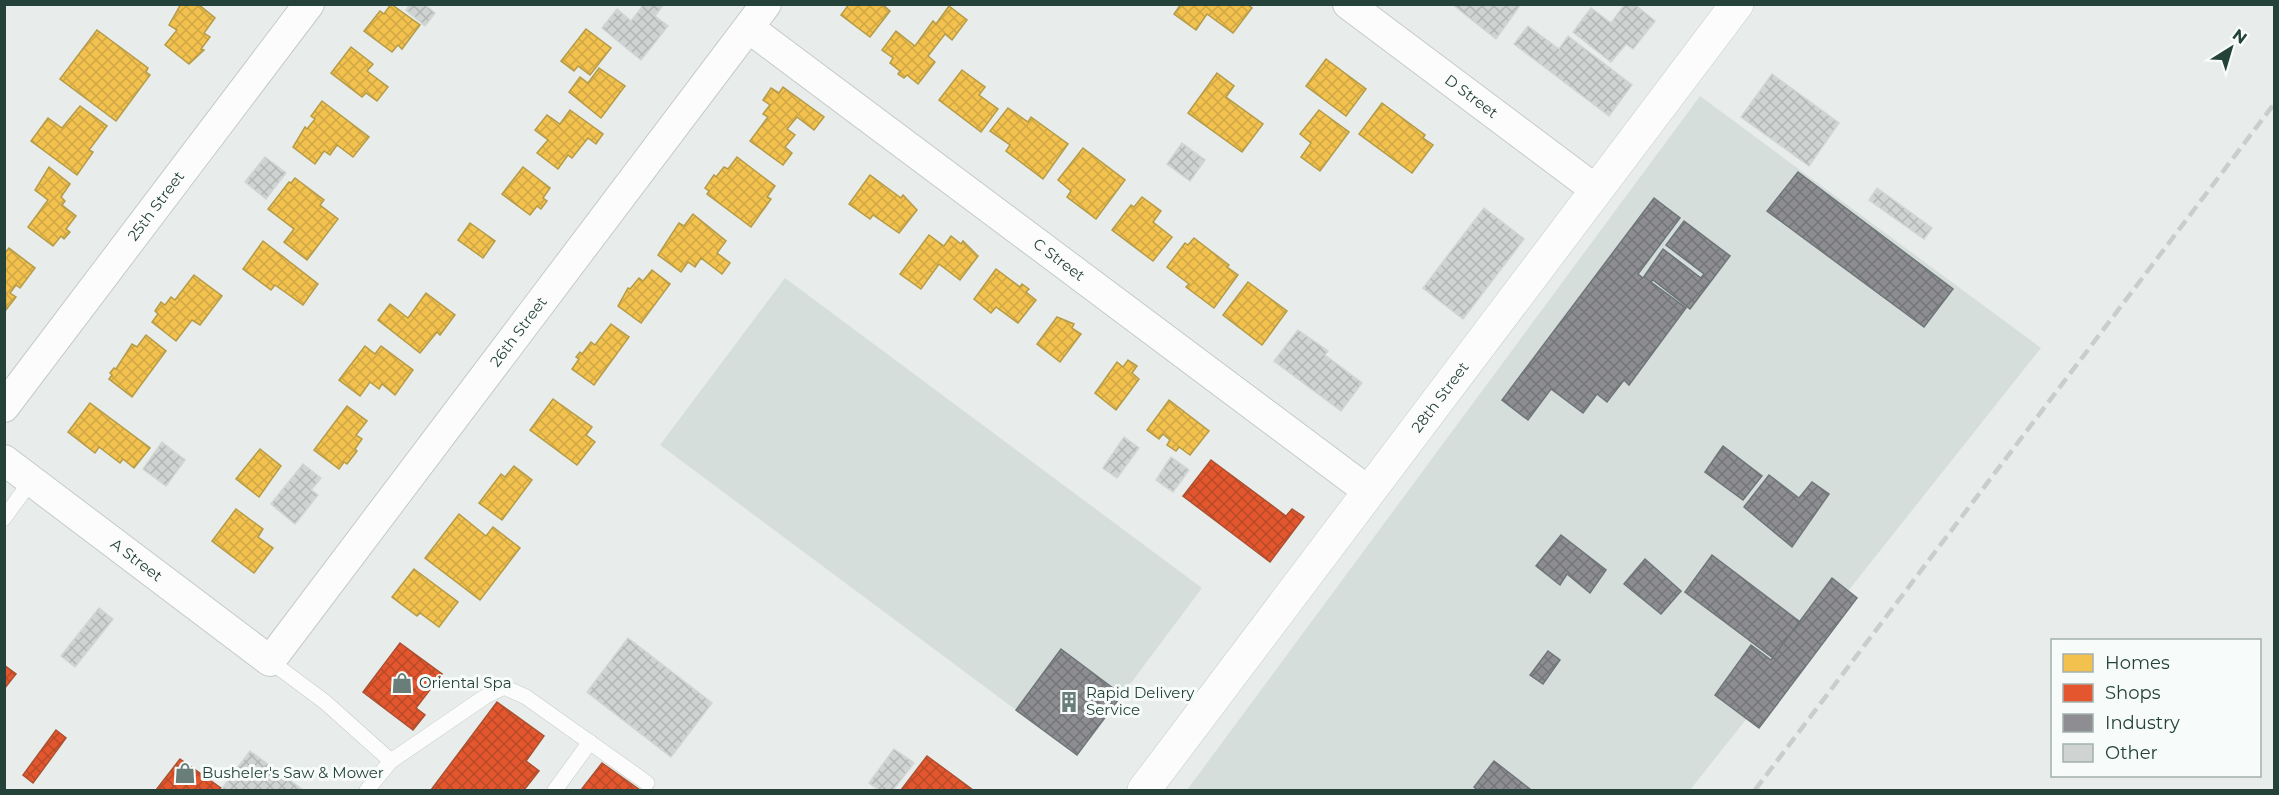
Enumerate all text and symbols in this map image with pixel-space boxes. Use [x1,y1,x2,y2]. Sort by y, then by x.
north arrow [2201,18,2261,78]
text: N [2229,25,2251,48]
street label: D Street [1441,70,1502,122]
street label: 25th Street [123,167,188,244]
street label: C Street [1030,234,1089,285]
street label: 26th Street [486,292,551,370]
street label: 28th Street [1407,358,1473,436]
street label: A Street [107,534,166,585]
legend [2051,639,2261,777]
text: Homes [2105,652,2170,674]
shop icon: Oriental Spa [390,671,414,695]
place label: Oriental Spa [419,673,512,692]
text: Shops [2105,682,2161,704]
place label: Rapid Delivery Service [1086,683,1195,719]
building icon: Rapid Delivery Service [1057,690,1081,714]
text: Industry [2105,712,2180,734]
text: Other [2105,742,2158,764]
shop icon: Busheler's Saw & Mower [173,761,197,785]
place label: Busheler's Saw & Mower [202,763,384,782]

